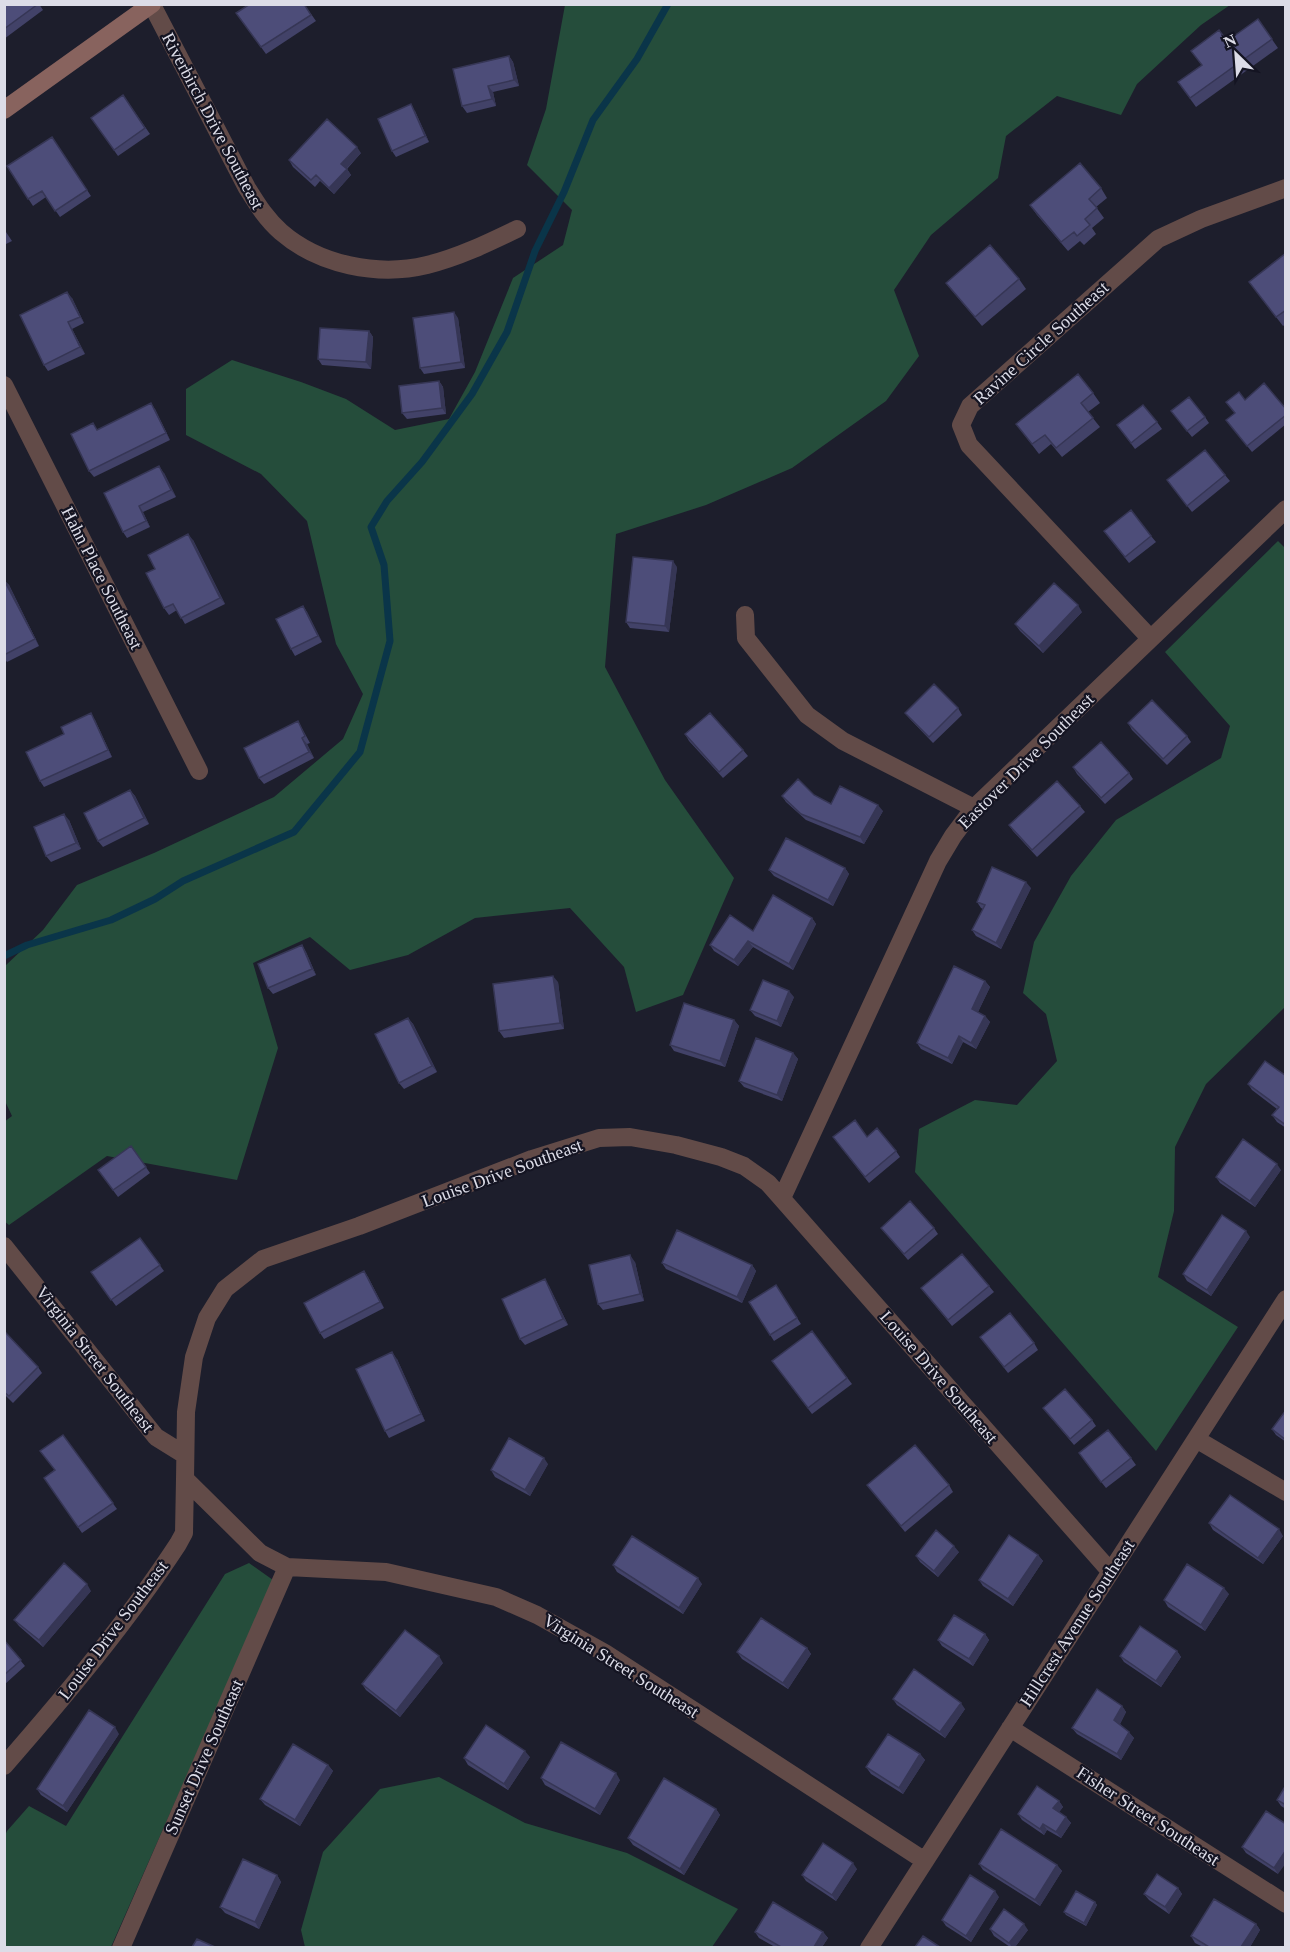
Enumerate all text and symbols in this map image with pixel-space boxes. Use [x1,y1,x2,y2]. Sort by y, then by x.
north arrow [1206,24,1266,84]
street label: Riverbirch Drive Southeast [158,29,268,213]
text: N [1221,31,1239,51]
street label: Ravine Circle Southeast [970,277,1112,409]
street label: Hahn Place Southeast [57,504,147,652]
street label: Eastover Drive Southeast [954,689,1098,833]
street label: Louise Drive Southeast [419,1135,585,1211]
street label: Virginia Street Southeast [32,1282,158,1436]
street label: Louise Drive Southeast [876,1307,1002,1447]
street label: Hillcrest Avenue Southeast [1016,1536,1138,1710]
street label: Louise Drive Southeast [54,1557,172,1703]
street label: Virginia Street Southeast [540,1610,702,1722]
street label: Sunset Drive Southeast [161,1676,247,1838]
street label: Fisher Street Southeast [1073,1762,1223,1870]

